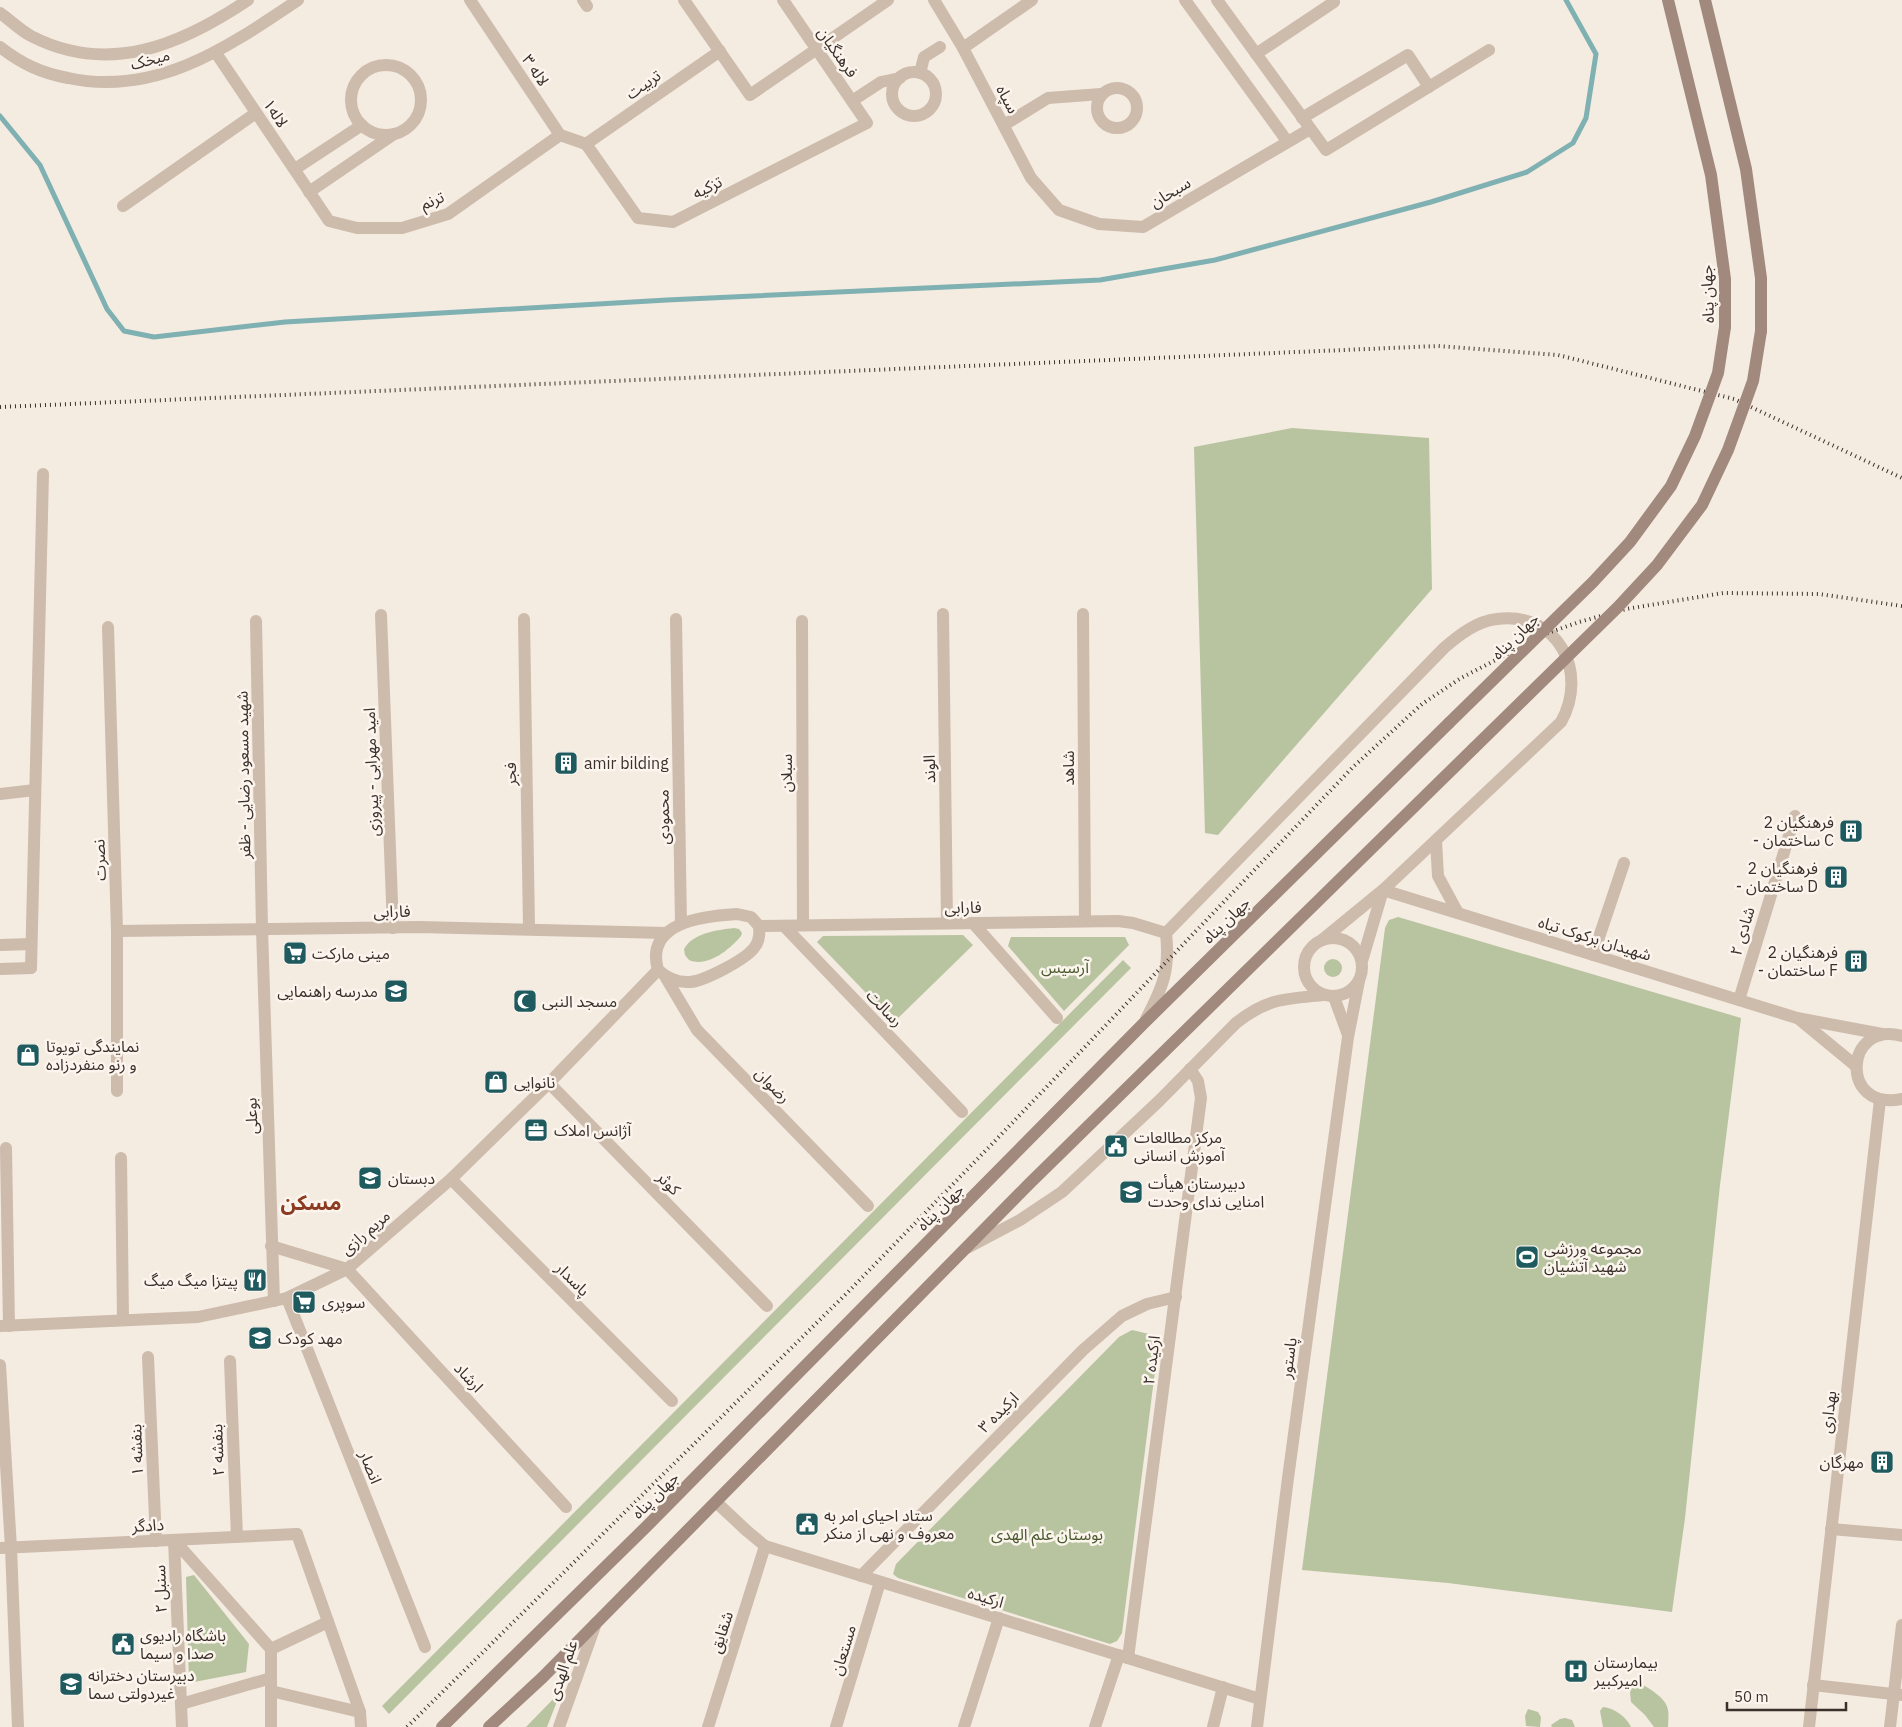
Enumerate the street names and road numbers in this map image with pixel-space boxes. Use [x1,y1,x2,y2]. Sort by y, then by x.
street label: فرهنگیان [813,23,863,81]
street label: میخک [128,44,172,74]
street label: لاله ۳ [518,50,554,90]
street label: تربیت [622,65,665,103]
street label: سپاه [991,81,1024,117]
street label: لاله۱ [259,95,293,131]
street label: تزکیه [689,171,726,203]
street label: سبحان [1146,172,1194,212]
street label: ترنم [417,186,448,217]
street label: جهان پناه [1696,264,1719,324]
street label: جهان پناه [1487,609,1544,664]
street label: شهید مسعود رضایی - ظفر [232,691,254,860]
street label: امید مهرابی - پیروزی [359,707,384,837]
street label: شاهد [1058,751,1078,785]
street label: سبلان [776,754,796,792]
street label: الوند [919,755,939,783]
street label: فجر [500,762,520,787]
street label: محمودی [653,789,673,845]
street label: نصرت [88,839,110,881]
street label: جهان پناه [1198,893,1255,948]
street label: فارابی [944,897,982,917]
street label: فارابی [373,901,411,921]
street label: شادی ۲ [1725,904,1759,958]
street label: شهیدان برکوک تباه [1536,911,1654,965]
street label: رسالت [862,985,908,1031]
street label: رضوان [751,1063,795,1107]
street label: بوعلی [240,1097,262,1135]
street label: کوثر [652,1166,685,1199]
street label: جهان پناه [912,1179,968,1235]
street label: مریم رازی [336,1205,396,1261]
street label: پاسدار [550,1257,594,1301]
street label: ارکیده ۲ [1138,1334,1164,1386]
street label: پاستور [1275,1336,1302,1381]
street label: ارشاد [450,1358,488,1396]
street label: ارکیده ۳ [973,1387,1023,1437]
street label: بهداری [1815,1390,1841,1434]
street label: بنفشه ۱ [125,1424,147,1476]
street label: بنفشه ۲ [206,1424,228,1476]
street label: انصار [355,1447,387,1486]
street label: جهان پناه [627,1467,683,1523]
street label: دادگر [130,1514,165,1536]
street label: سنبل ۲ [149,1565,171,1613]
street label: ارکیده [966,1582,1006,1612]
street label: شقایق [705,1609,738,1656]
street label: مستعان [826,1622,860,1678]
street label: علم الهدی [542,1637,584,1704]

